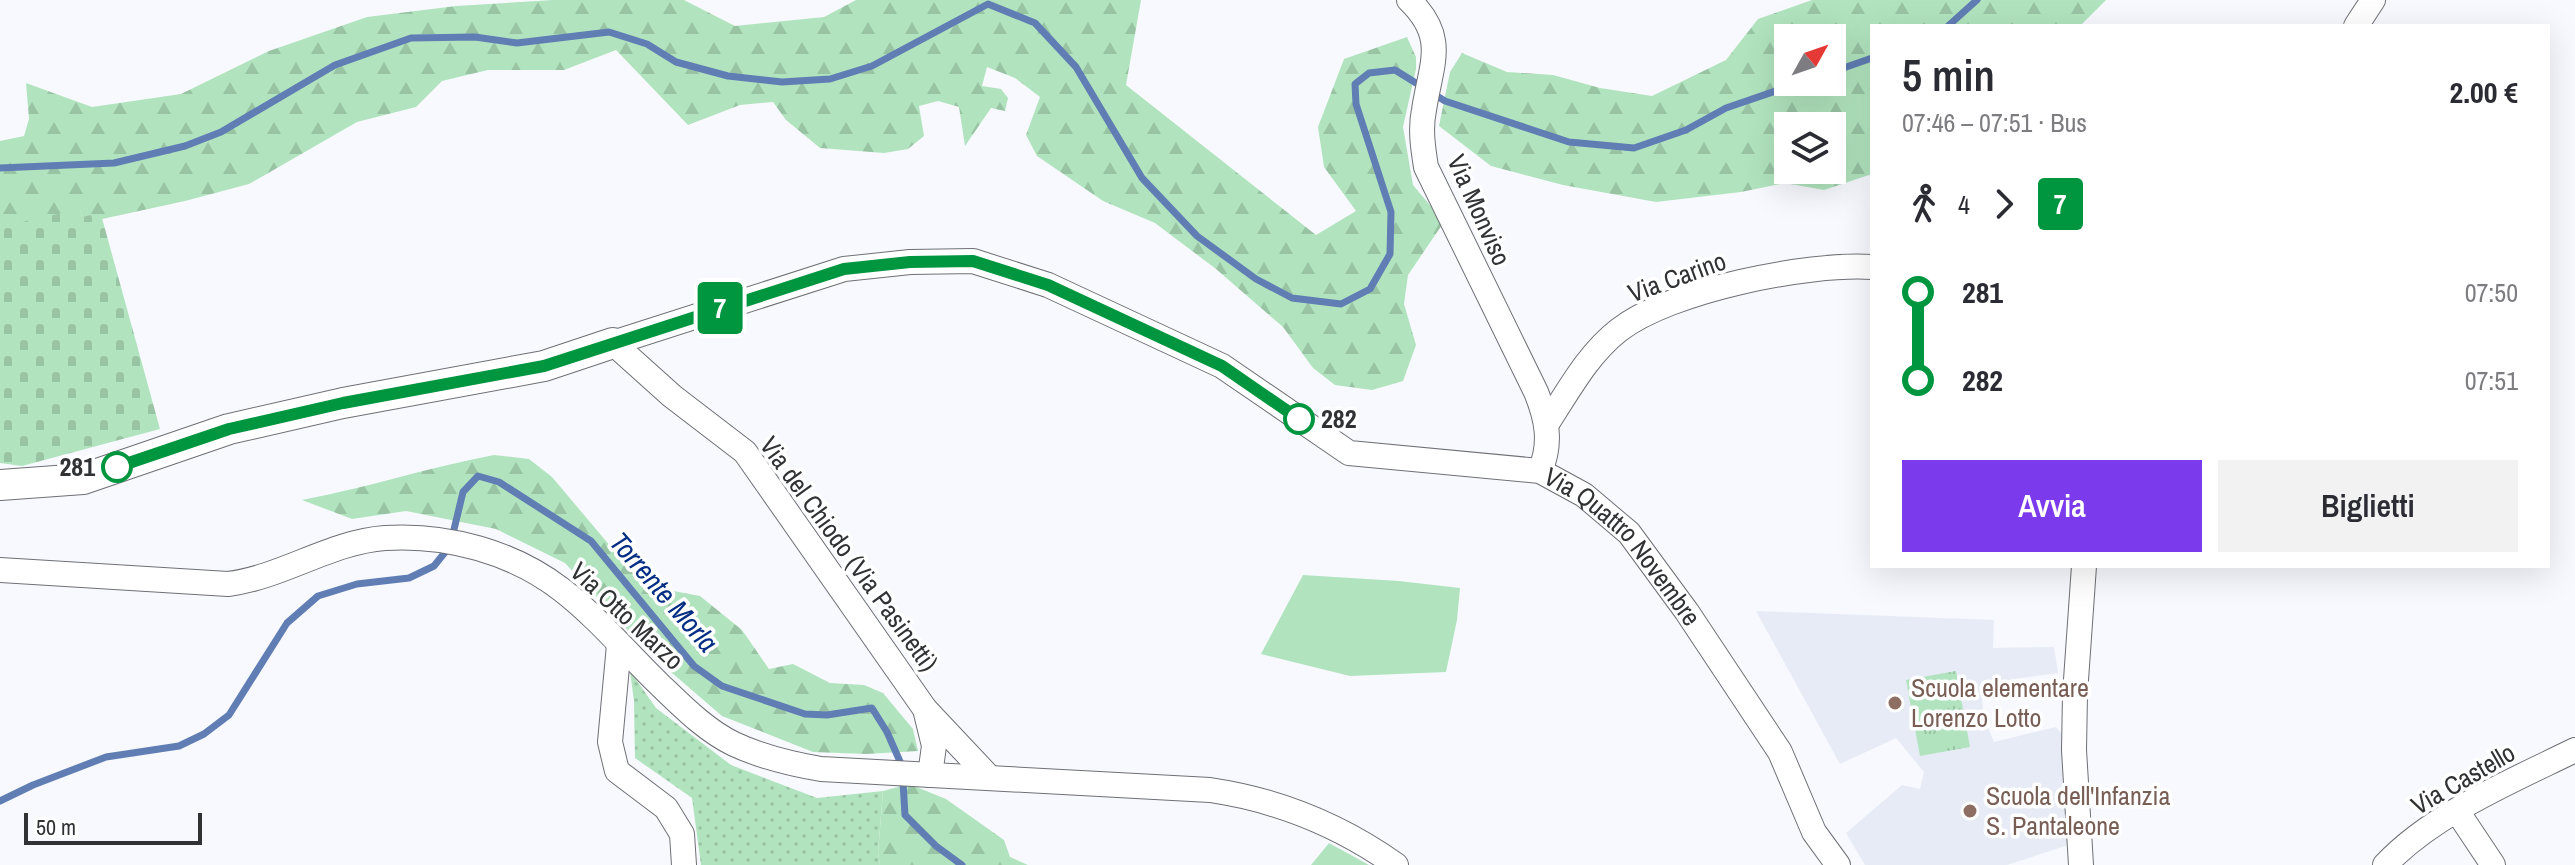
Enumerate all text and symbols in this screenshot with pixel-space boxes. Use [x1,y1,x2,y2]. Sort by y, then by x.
north arrow [1774,24,1846,96]
map controls [1774,24,1846,184]
text: 5 min [1902,45,1995,105]
text: 2.00 € [2450,72,2518,112]
text: 07:46 – 07:51 · Bus [1902,105,2087,140]
button: layers [1774,112,1846,184]
street label: Via Monviso [1439,149,1519,271]
icon: walk [1902,182,1946,226]
icon: forward [1982,182,2026,226]
text: 7 [2054,185,2067,223]
text: 4 [1958,187,1970,222]
street label: Via Carino [1623,243,1731,310]
text: 281 [1962,272,2003,312]
text: 07:50 [2465,275,2518,310]
line badge: 7 [694,282,746,334]
text: 7 [714,289,726,327]
text: 282 [1962,360,2003,400]
text: 07:51 [2465,363,2518,398]
place label: 282 [1321,401,1357,436]
marker: 282 [1284,404,1314,434]
street label: Via del Chiodo (Via Pasinetti) [752,429,947,678]
place label: 281 [59,449,95,484]
marker: 281 [102,452,132,482]
street label: Via Quattro Novembre [1538,459,1709,632]
button: Avvia [1902,460,2202,552]
button: Biglietti [2218,460,2518,552]
water label: Torrente Morla [601,524,727,660]
street label: Via Otto Marzo [563,554,692,677]
place label: Scuola elementare Lorenzo Lotto [1911,670,2089,735]
marker: Scuola elementare Lorenzo Lotto [1886,694,1904,712]
street label: Via Castello [2404,735,2521,822]
place label: Scuola dell'Infanzia S. Pantaleone [1986,778,2170,843]
marker: Scuola dell'Infanzia S. Pantaleone [1961,802,1979,820]
scale bar [24,809,202,845]
text: 50 m [36,812,76,842]

